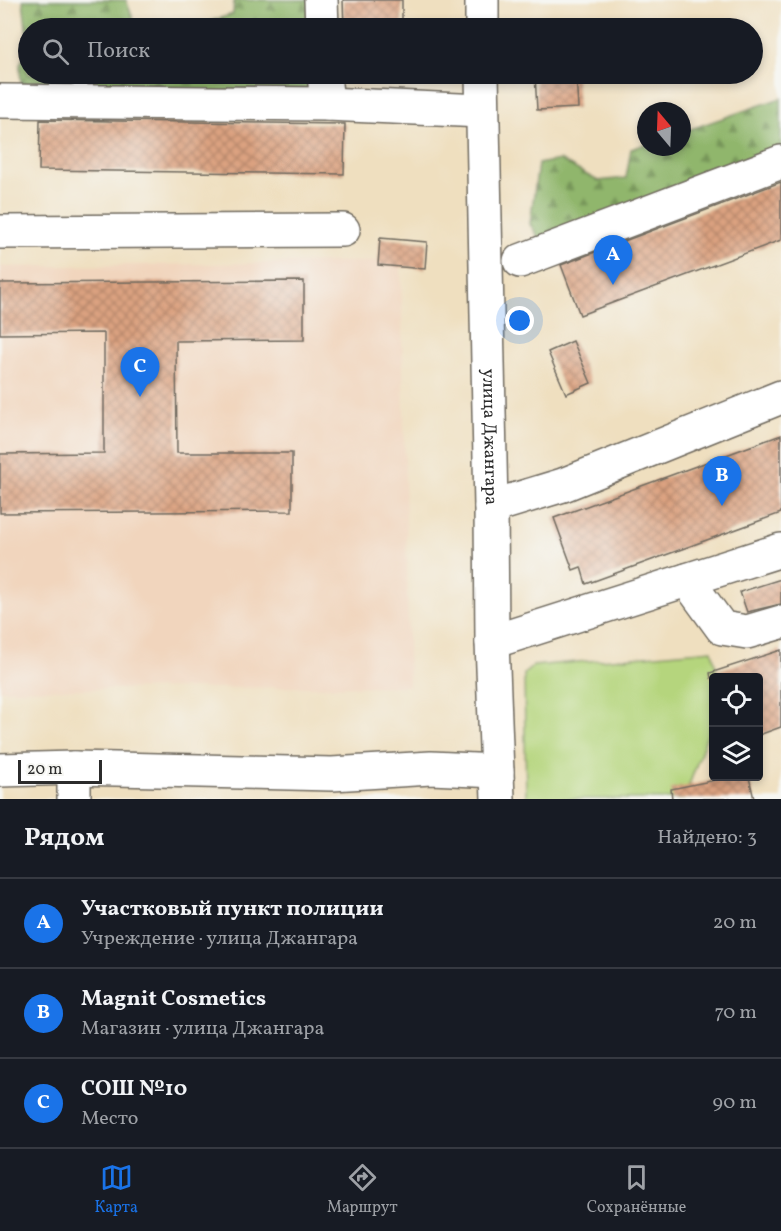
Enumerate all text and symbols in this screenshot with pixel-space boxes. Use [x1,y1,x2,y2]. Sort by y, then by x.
search box [18,18,763,84]
icon: search [39,35,72,68]
text: Поиск [87,36,150,67]
north arrow [637,102,691,156]
pin: A [594,236,632,285]
your location [505,306,534,335]
pin: C [120,348,160,397]
street label: улица Джангара [476,368,503,506]
pin: B [702,456,742,506]
map controls [709,673,763,781]
button: locate [709,673,763,727]
button: layers [709,727,763,781]
scale bar [18,757,102,784]
text: 20 m [27,759,62,781]
text: Рядом [24,820,104,856]
text: Найдено: 3 [657,824,757,852]
text: Участковый пункт полиции [81,894,384,925]
text: A [36,909,51,937]
text: 20 m [713,909,757,937]
text: Учреждение · улица Джангара [81,925,358,953]
text: Magnit Cosmetics [81,984,266,1015]
text: B [37,999,50,1027]
text: 70 m [714,999,757,1027]
text: Магазин · улица Джангара [81,1015,324,1043]
text: СОШ №10 [81,1074,187,1105]
text: C [37,1089,50,1117]
text: 90 m [713,1089,757,1117]
text: Место [81,1105,138,1133]
tab: Карта [95,1161,138,1219]
tab: Маршрут [327,1161,398,1219]
tab: Сохранённые [587,1161,686,1219]

